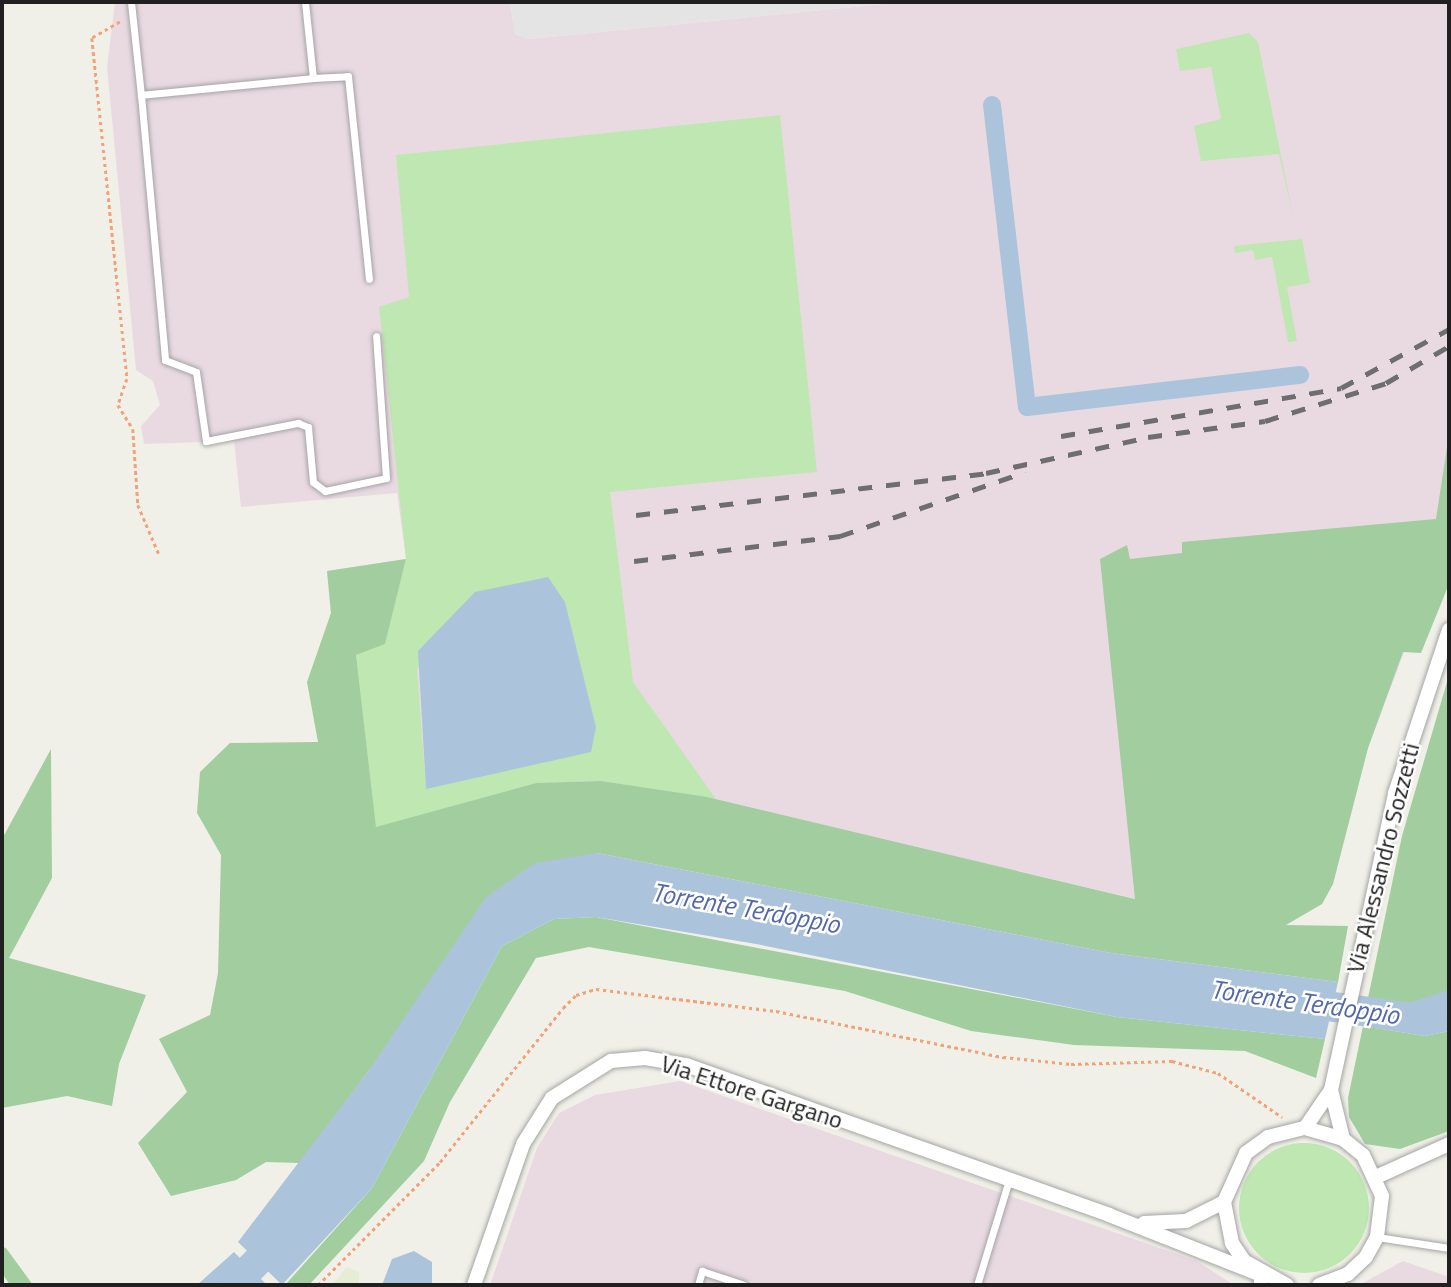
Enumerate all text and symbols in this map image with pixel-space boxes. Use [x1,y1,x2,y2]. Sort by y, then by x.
street label: Via Alessandro Sozzetti [1340,740,1426,976]
water label: Torrente Terdoppio [650,876,842,940]
water label: Torrente Terdoppio [1209,973,1401,1031]
street label: Via Ettore Gargano [657,1049,847,1135]

